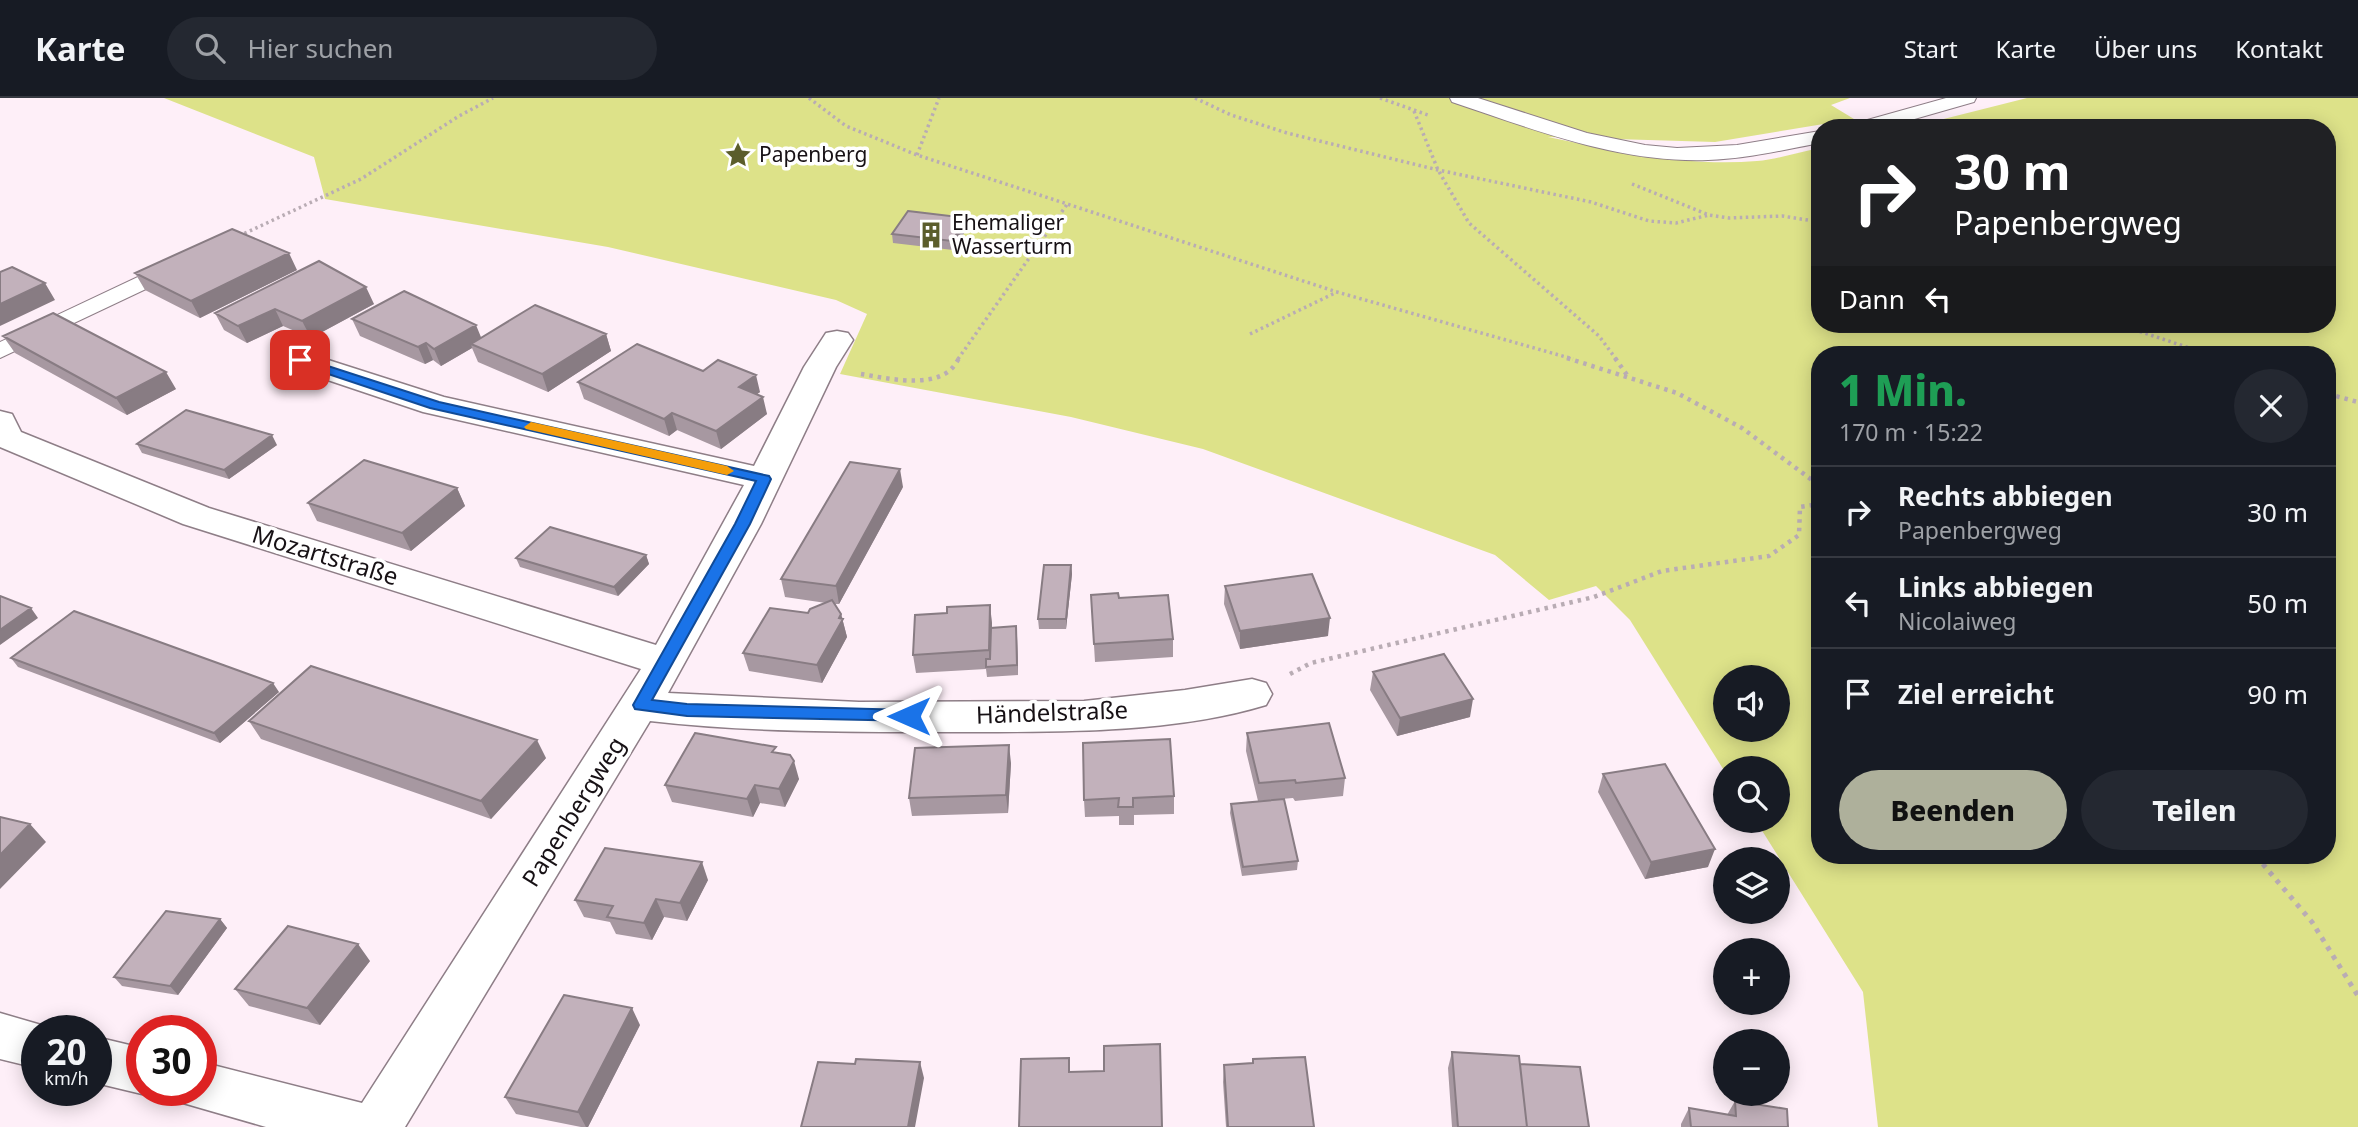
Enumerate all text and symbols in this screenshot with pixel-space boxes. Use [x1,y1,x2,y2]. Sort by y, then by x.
search box [167,17,657,80]
text: Karte [35,26,125,71]
icon: search [191,29,229,67]
text: Hier suchen [247,30,393,66]
text: Start [1904,32,1958,65]
text: Karte [1996,32,2056,65]
text: Über uns [2094,32,2197,65]
text: Kontakt [2235,32,2323,65]
text: 30 m [1954,138,2071,204]
place icon: Papenberg [723,140,753,170]
place label: Papenberg [759,140,867,168]
icon: right [1839,147,1930,238]
text: Papenbergweg [1954,201,2182,244]
place label: Ehemaliger Wasserturm [952,208,1072,260]
building icon: Ehemaliger Wasserturm [916,220,946,250]
icon: left [1919,280,1957,318]
text: Dann [1839,281,1905,317]
pin [270,330,330,390]
icon: arrive [281,341,319,379]
text: 1 Min. [1839,361,1967,418]
button: close [2234,369,2308,443]
text: 170 m · 15:22 [1839,416,1983,448]
text: Rechts abbiegen [1898,478,2113,514]
icon: right [1839,493,1877,531]
text: 30 m [2247,494,2308,530]
text: Papenbergweg [1898,514,2062,546]
street label: Mozartstraße [248,517,403,592]
text: Links abbiegen [1898,569,2094,605]
icon: left [1839,584,1877,622]
text: 50 m [2247,585,2308,621]
text: Nicolaiweg [1898,605,2016,637]
map controls [1713,665,1790,1106]
button: sound [1713,665,1790,742]
icon: arrive [1839,675,1877,713]
text: Ziel erreicht [1898,676,2054,712]
text: 90 m [2247,676,2308,712]
position arrow [872,679,946,753]
street label: Händelstraße [975,692,1129,731]
street label: Papenbergweg [513,730,632,892]
button: search [1713,756,1790,833]
button: Beenden [1839,770,2067,850]
button: Teilen [2081,770,2308,850]
button: layers [1713,847,1790,924]
button: + [1713,938,1790,1015]
speed limit sign: 30 [126,1015,217,1106]
text: 20 [46,1028,87,1075]
button: − [1713,1029,1790,1106]
text: km/h [44,1066,89,1090]

